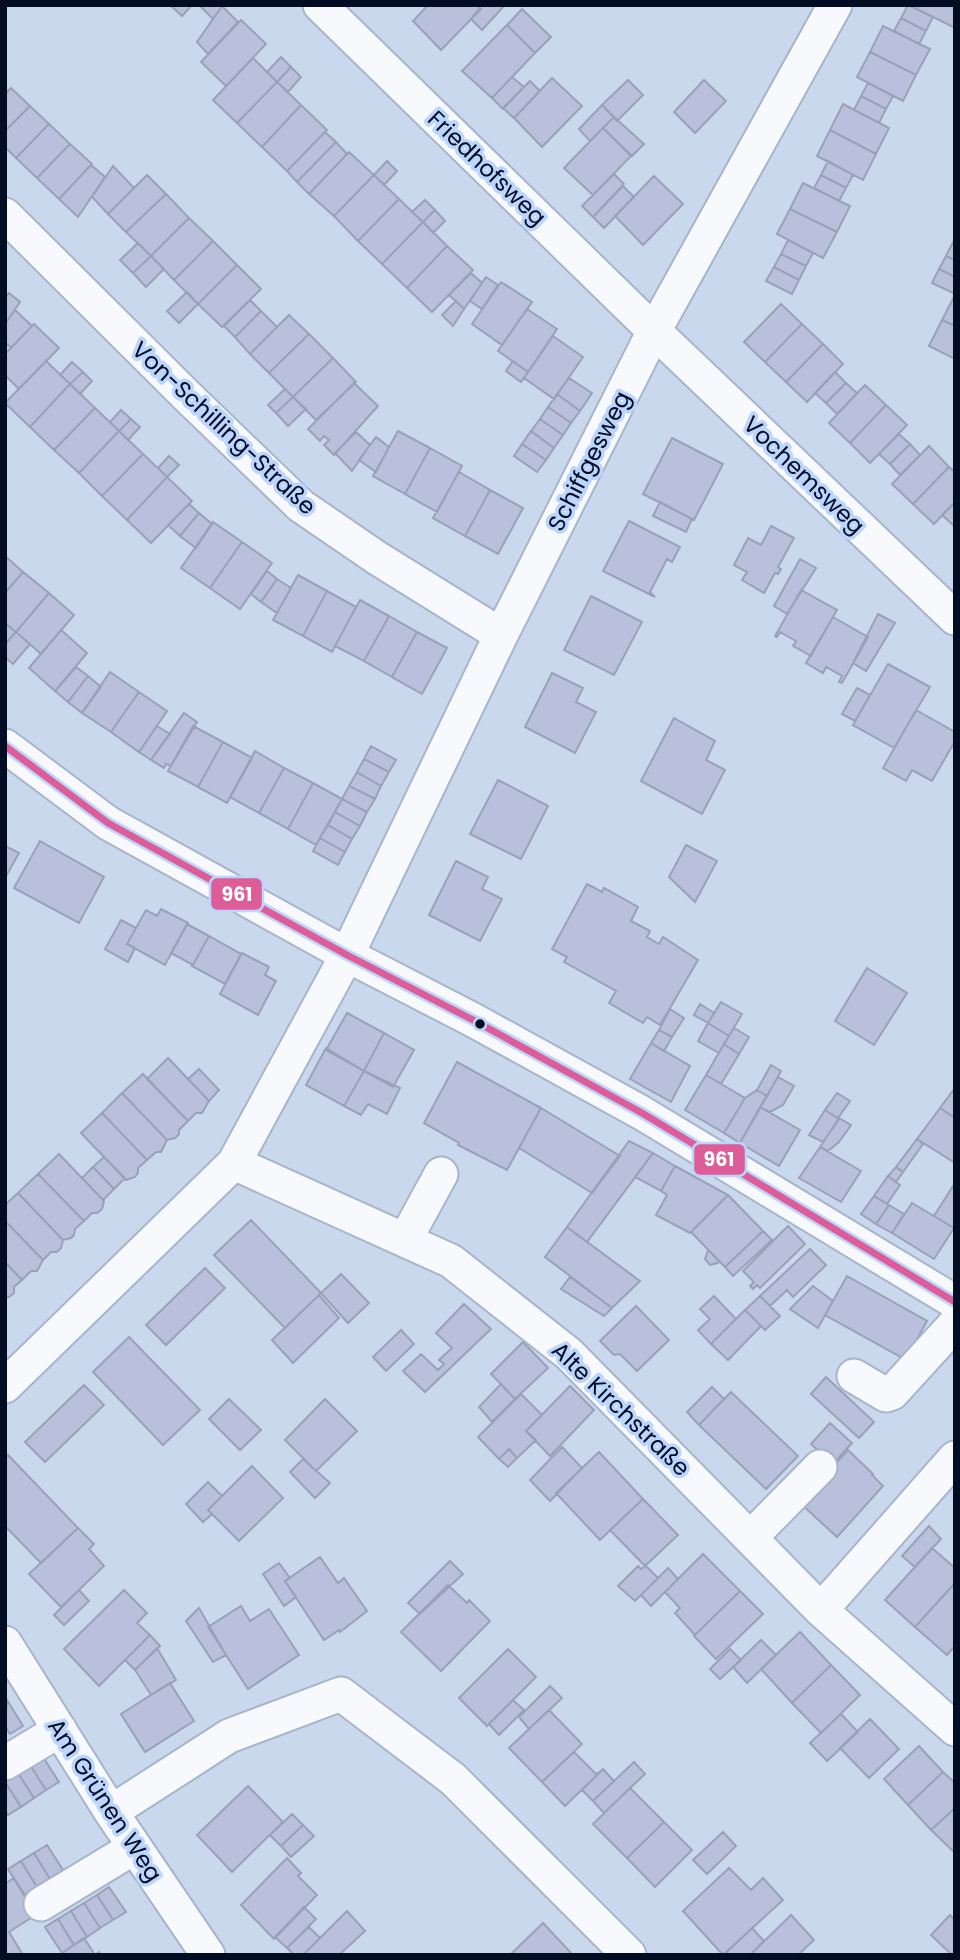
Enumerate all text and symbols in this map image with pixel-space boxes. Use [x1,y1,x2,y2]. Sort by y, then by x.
street label: Friedhofsweg [421,103,553,233]
street label: Von-Schilling-Straße [125,334,323,522]
street label: Schiffgesweg [540,385,638,537]
street label: Vochemsweg [736,409,872,541]
line badge: 961 [210,877,263,911]
text: 961 [222,881,252,908]
unlabelled marker [473,1017,487,1031]
line badge: 961 [693,1143,746,1176]
text: 961 [704,1146,734,1173]
street label: Alte Kirchstraße [545,1335,697,1483]
street label: Am Grünen Weg [40,1712,170,1888]

